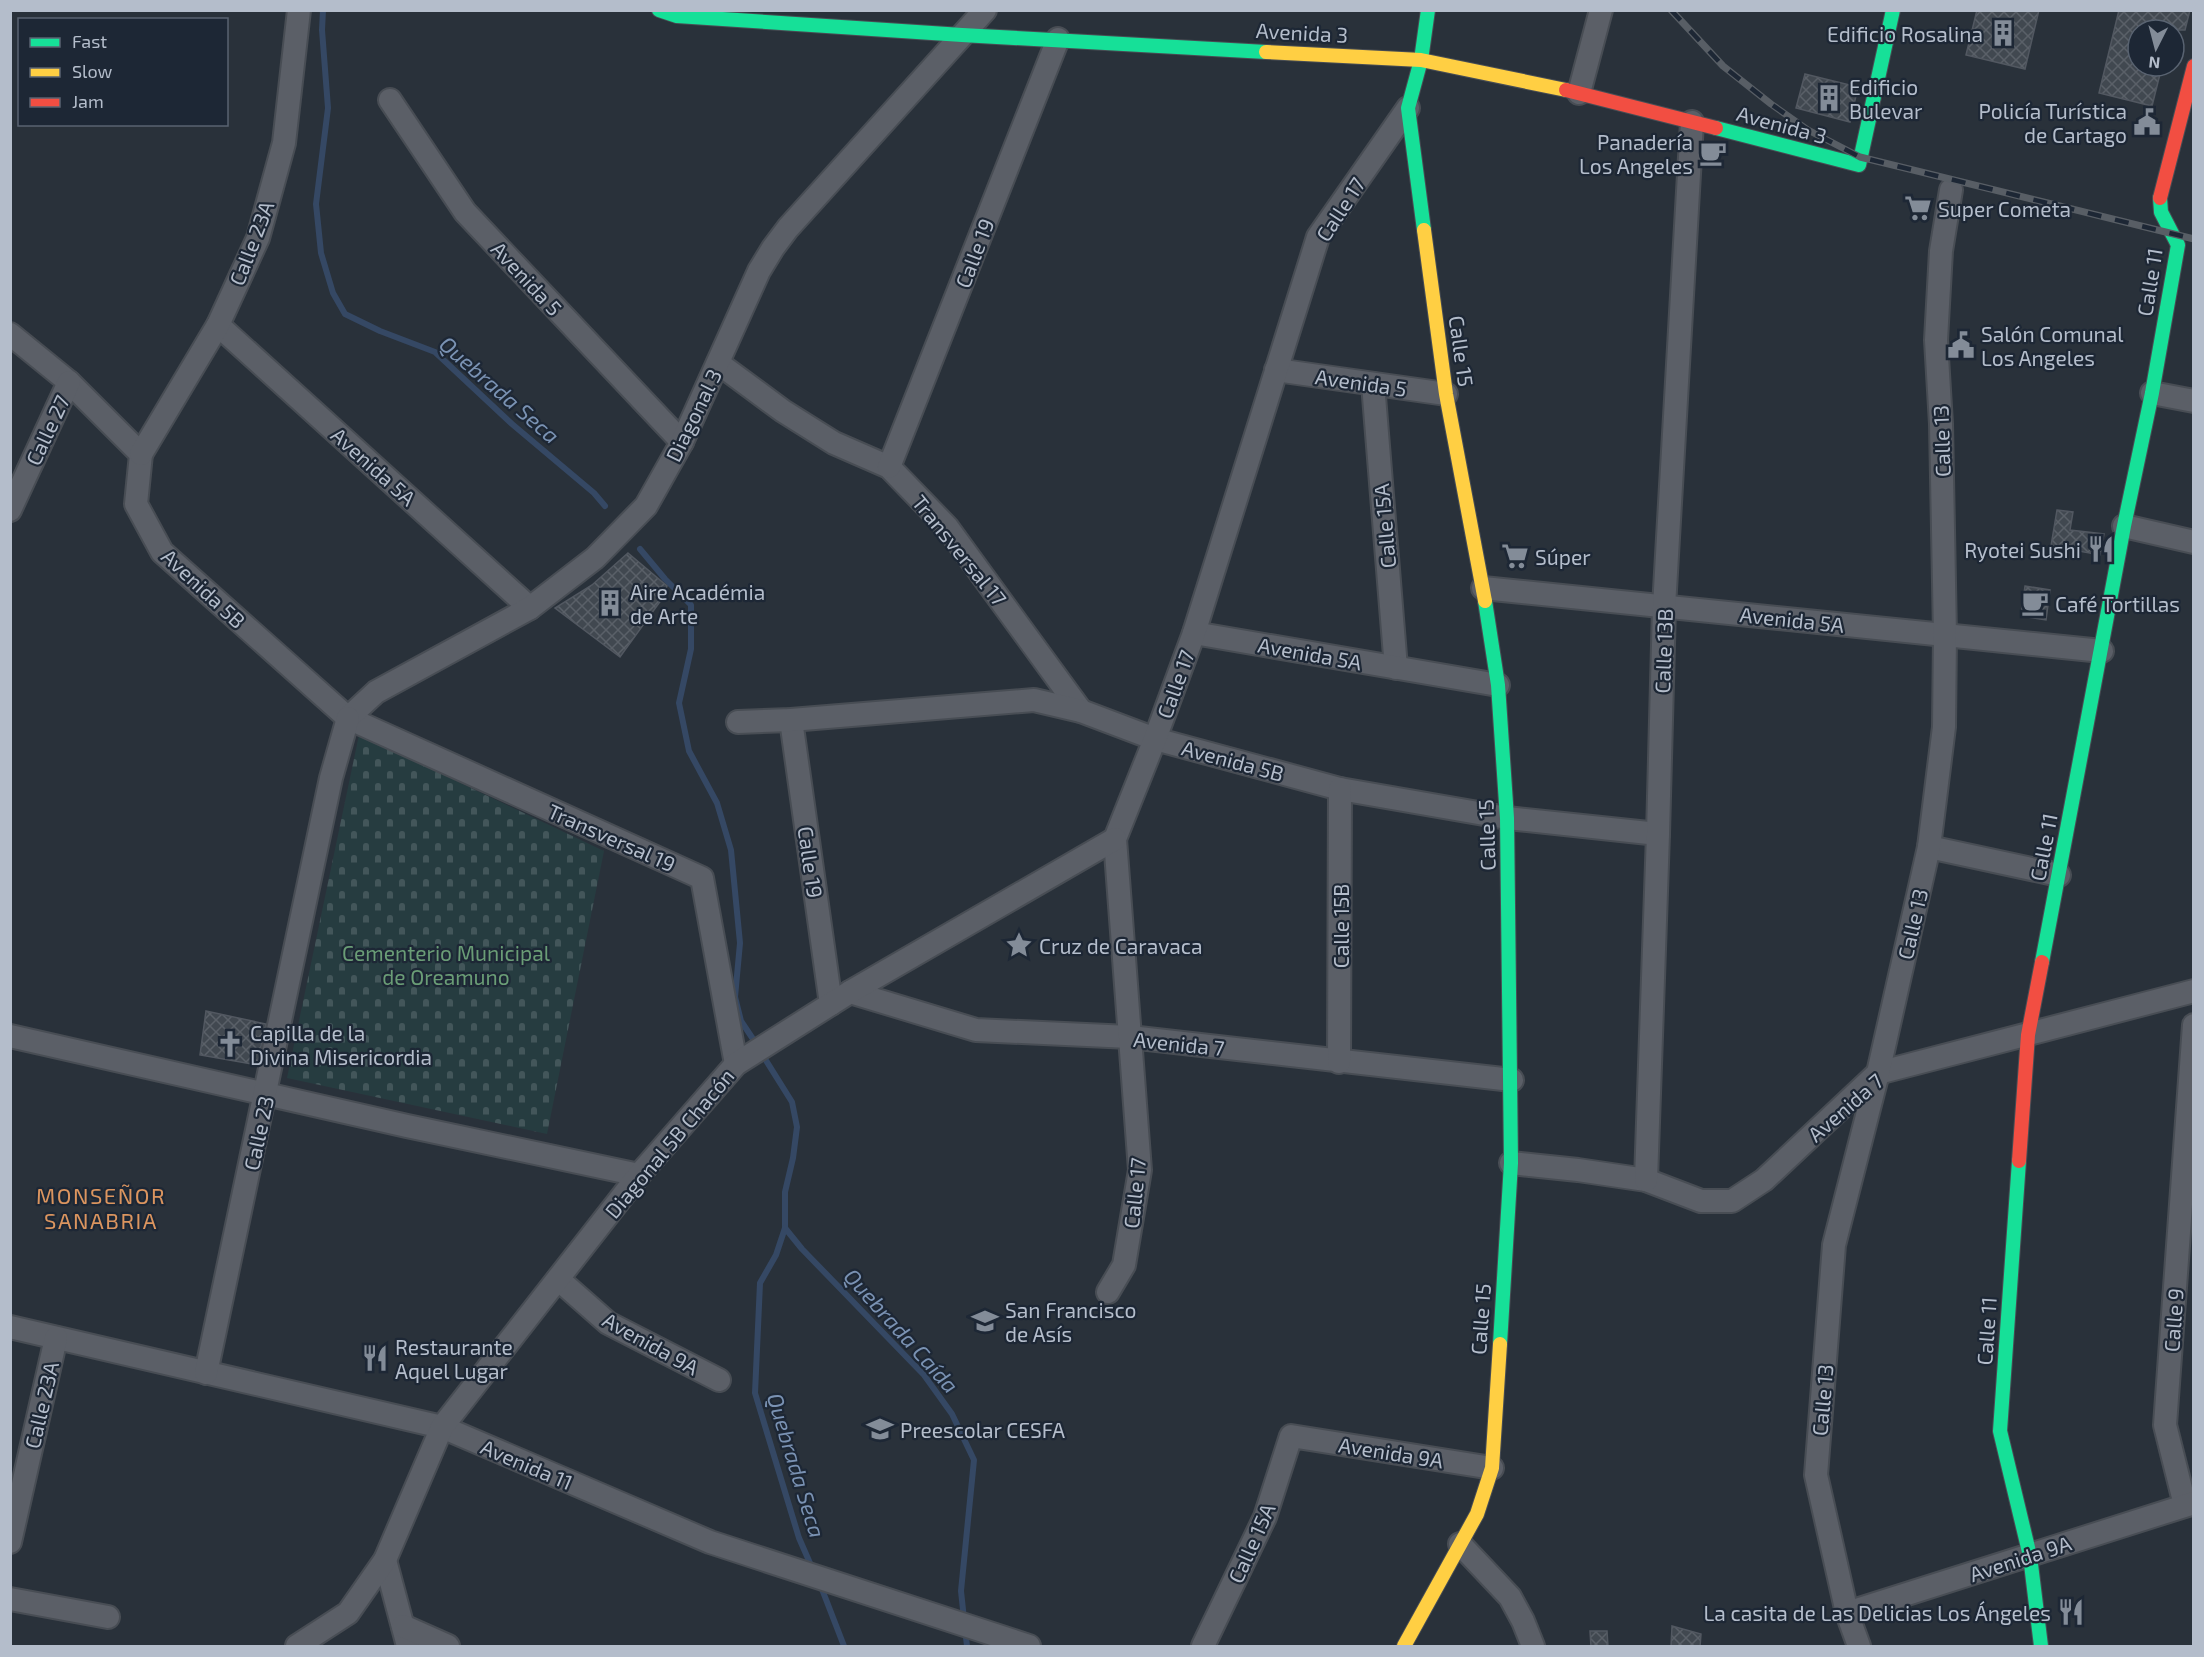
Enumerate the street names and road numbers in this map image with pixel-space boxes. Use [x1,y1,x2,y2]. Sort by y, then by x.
street label: Avenida 3 [1255,17,1349,47]
street label: Avenida 3 [1734,100,1830,148]
street label: Calle 17 [1310,172,1370,246]
street label: Calle 23A [223,197,279,289]
street label: Calle 19 [949,215,999,291]
street label: Avenida 5 [487,236,567,320]
street label: Calle 11 [2131,246,2167,318]
street label: Calle 15 [1445,314,1479,388]
street label: Avenida 5 [1314,363,1408,401]
street label: Diagonal 3 [660,365,726,465]
street label: Calle 27 [20,391,74,469]
street label: Calle 13 [1927,405,1955,477]
street label: Avenida 5A [327,422,421,510]
street label: Calle 15A [1368,483,1400,569]
street label: Transversal 17 [908,490,1012,611]
street label: Avenida 5B [157,543,251,633]
street label: Avenida 5A [1739,601,1845,637]
street label: Calle 13B [1649,608,1677,694]
street label: Avenida 5A [1256,632,1364,674]
street label: Calle 17 [1151,646,1199,722]
street label: Avenida 5B [1179,734,1287,786]
street label: Transversal 19 [544,798,680,876]
street label: Calle 15 [1472,799,1500,871]
street label: Calle 11 [2024,811,2062,883]
street label: Calle 19 [794,824,828,900]
street label: Calle 15B [1328,884,1353,968]
street label: Calle 13 [1892,886,1932,962]
street label: Avenida 7 [1132,1026,1226,1060]
street label: Diagonal 5B Chacón [599,1063,739,1223]
street label: Avenida 7 [1802,1067,1888,1146]
street label: Calle 23 [238,1094,278,1172]
street label: Calle 17 [1118,1156,1150,1230]
street label: Calle 15 [1465,1282,1495,1356]
street label: Calle 9 [2158,1287,2188,1353]
street label: Calle 11 [1971,1296,2001,1366]
street label: Avenida 9A [599,1306,703,1380]
street label: Calle 23A [19,1359,63,1451]
street label: Calle 13 [1806,1363,1838,1437]
street label: Avenida 9A [1337,1431,1445,1473]
street label: Avenida 11 [477,1433,577,1495]
street label: Calle 15A [1222,1499,1280,1587]
street label: Avenida 9A [1966,1530,2074,1586]

